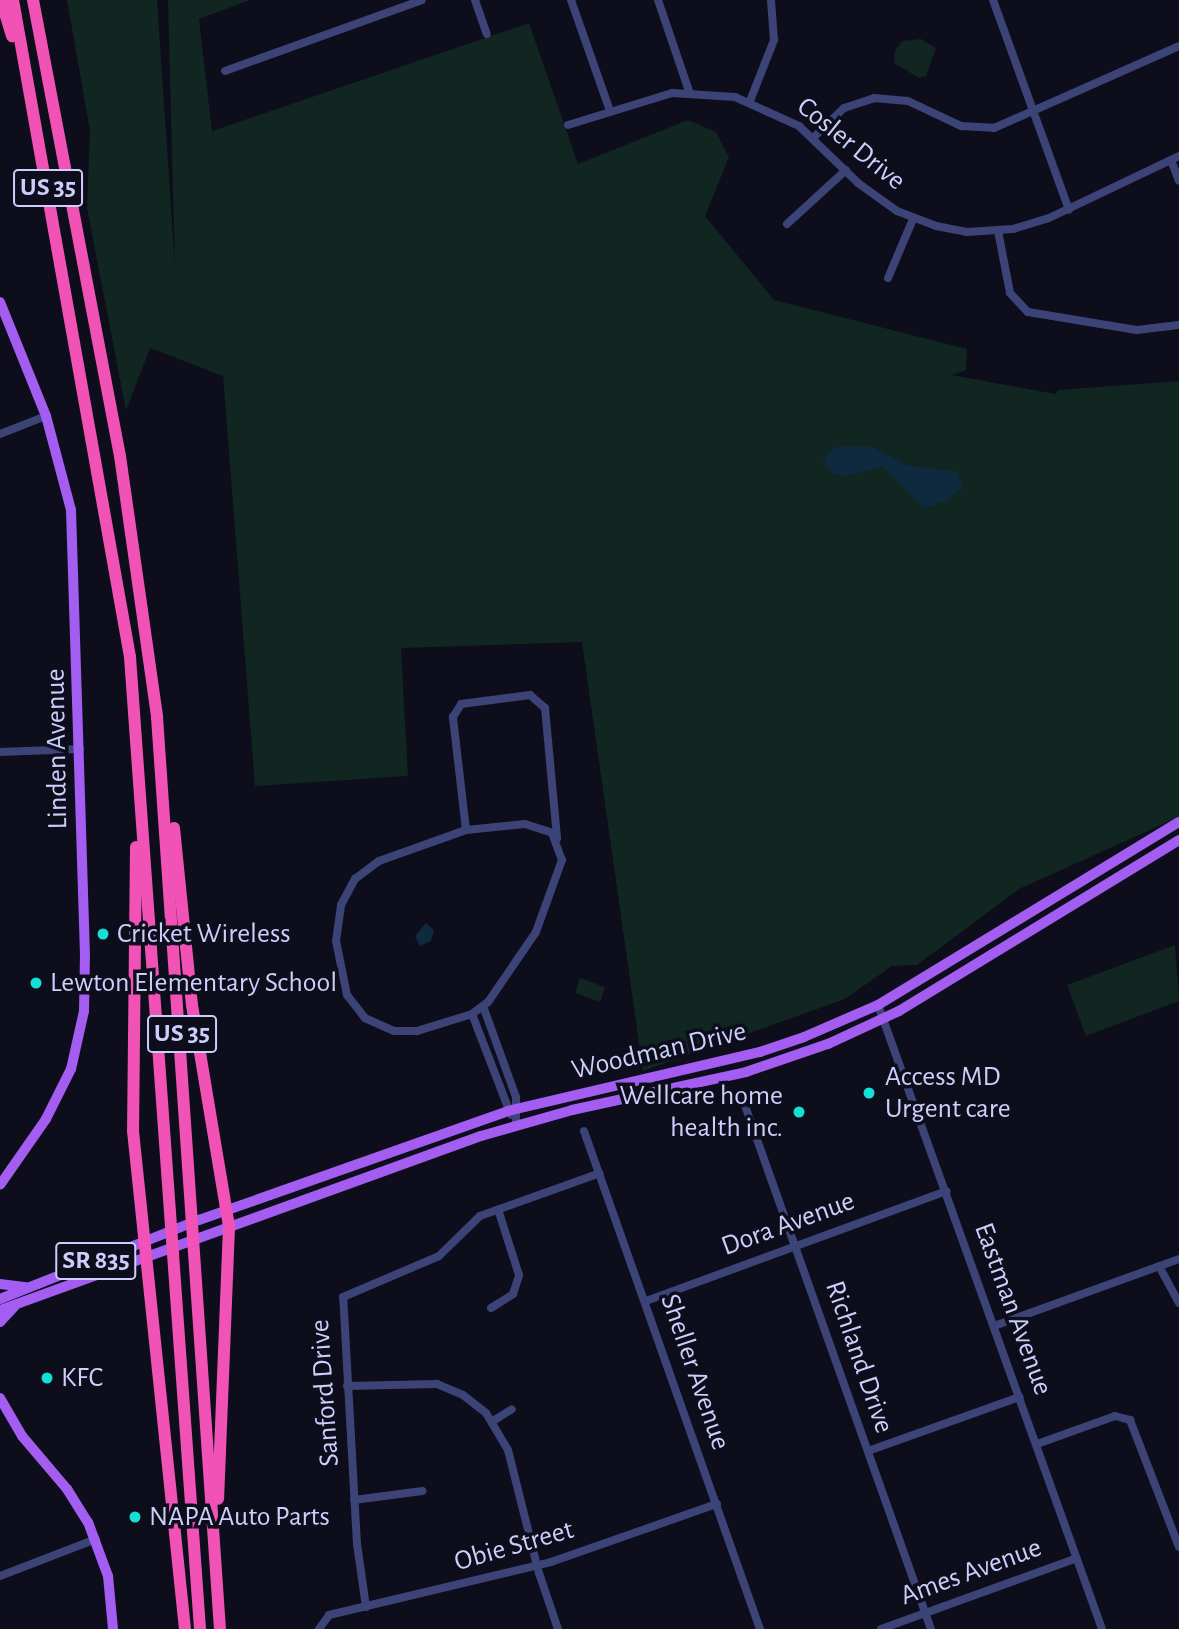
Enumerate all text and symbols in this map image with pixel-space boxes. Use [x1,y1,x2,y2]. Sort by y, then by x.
street label: Cosler Drive [790,90,912,198]
road number: US 35 [13,166,83,210]
street label: Linden Avenue [39,668,75,830]
place label: Cricket Wireless [117,917,291,951]
marker: Cricket Wireless [95,926,111,942]
place label: Lewton Elementary School [50,966,337,1000]
marker: Lewton Elementary School [28,975,44,991]
road number: US 35 [147,1012,217,1056]
street label: Woodman Drive [568,1015,750,1087]
place label: Access MD Urgent care [885,1060,1011,1126]
place label: Wellcare home health inc. [619,1079,783,1145]
marker: Access MD Urgent care [859,1083,879,1103]
marker: Wellcare home health inc. [789,1102,809,1122]
street label: Dora Avenue [717,1184,859,1264]
street label: Eastman Avenue [966,1218,1060,1400]
road number: SR 835 [54,1238,138,1284]
street label: Richland Drive [817,1276,901,1438]
street label: Sheller Avenue [653,1290,737,1454]
street label: Sanford Drive [303,1318,347,1468]
place label: KFC [61,1361,103,1395]
marker: KFC [39,1370,55,1386]
place label: NAPA Auto Parts [149,1500,330,1534]
marker: NAPA Auto Parts [127,1509,143,1525]
street label: Obie Street [451,1513,577,1579]
street label: Ames Avenue [896,1531,1046,1613]

